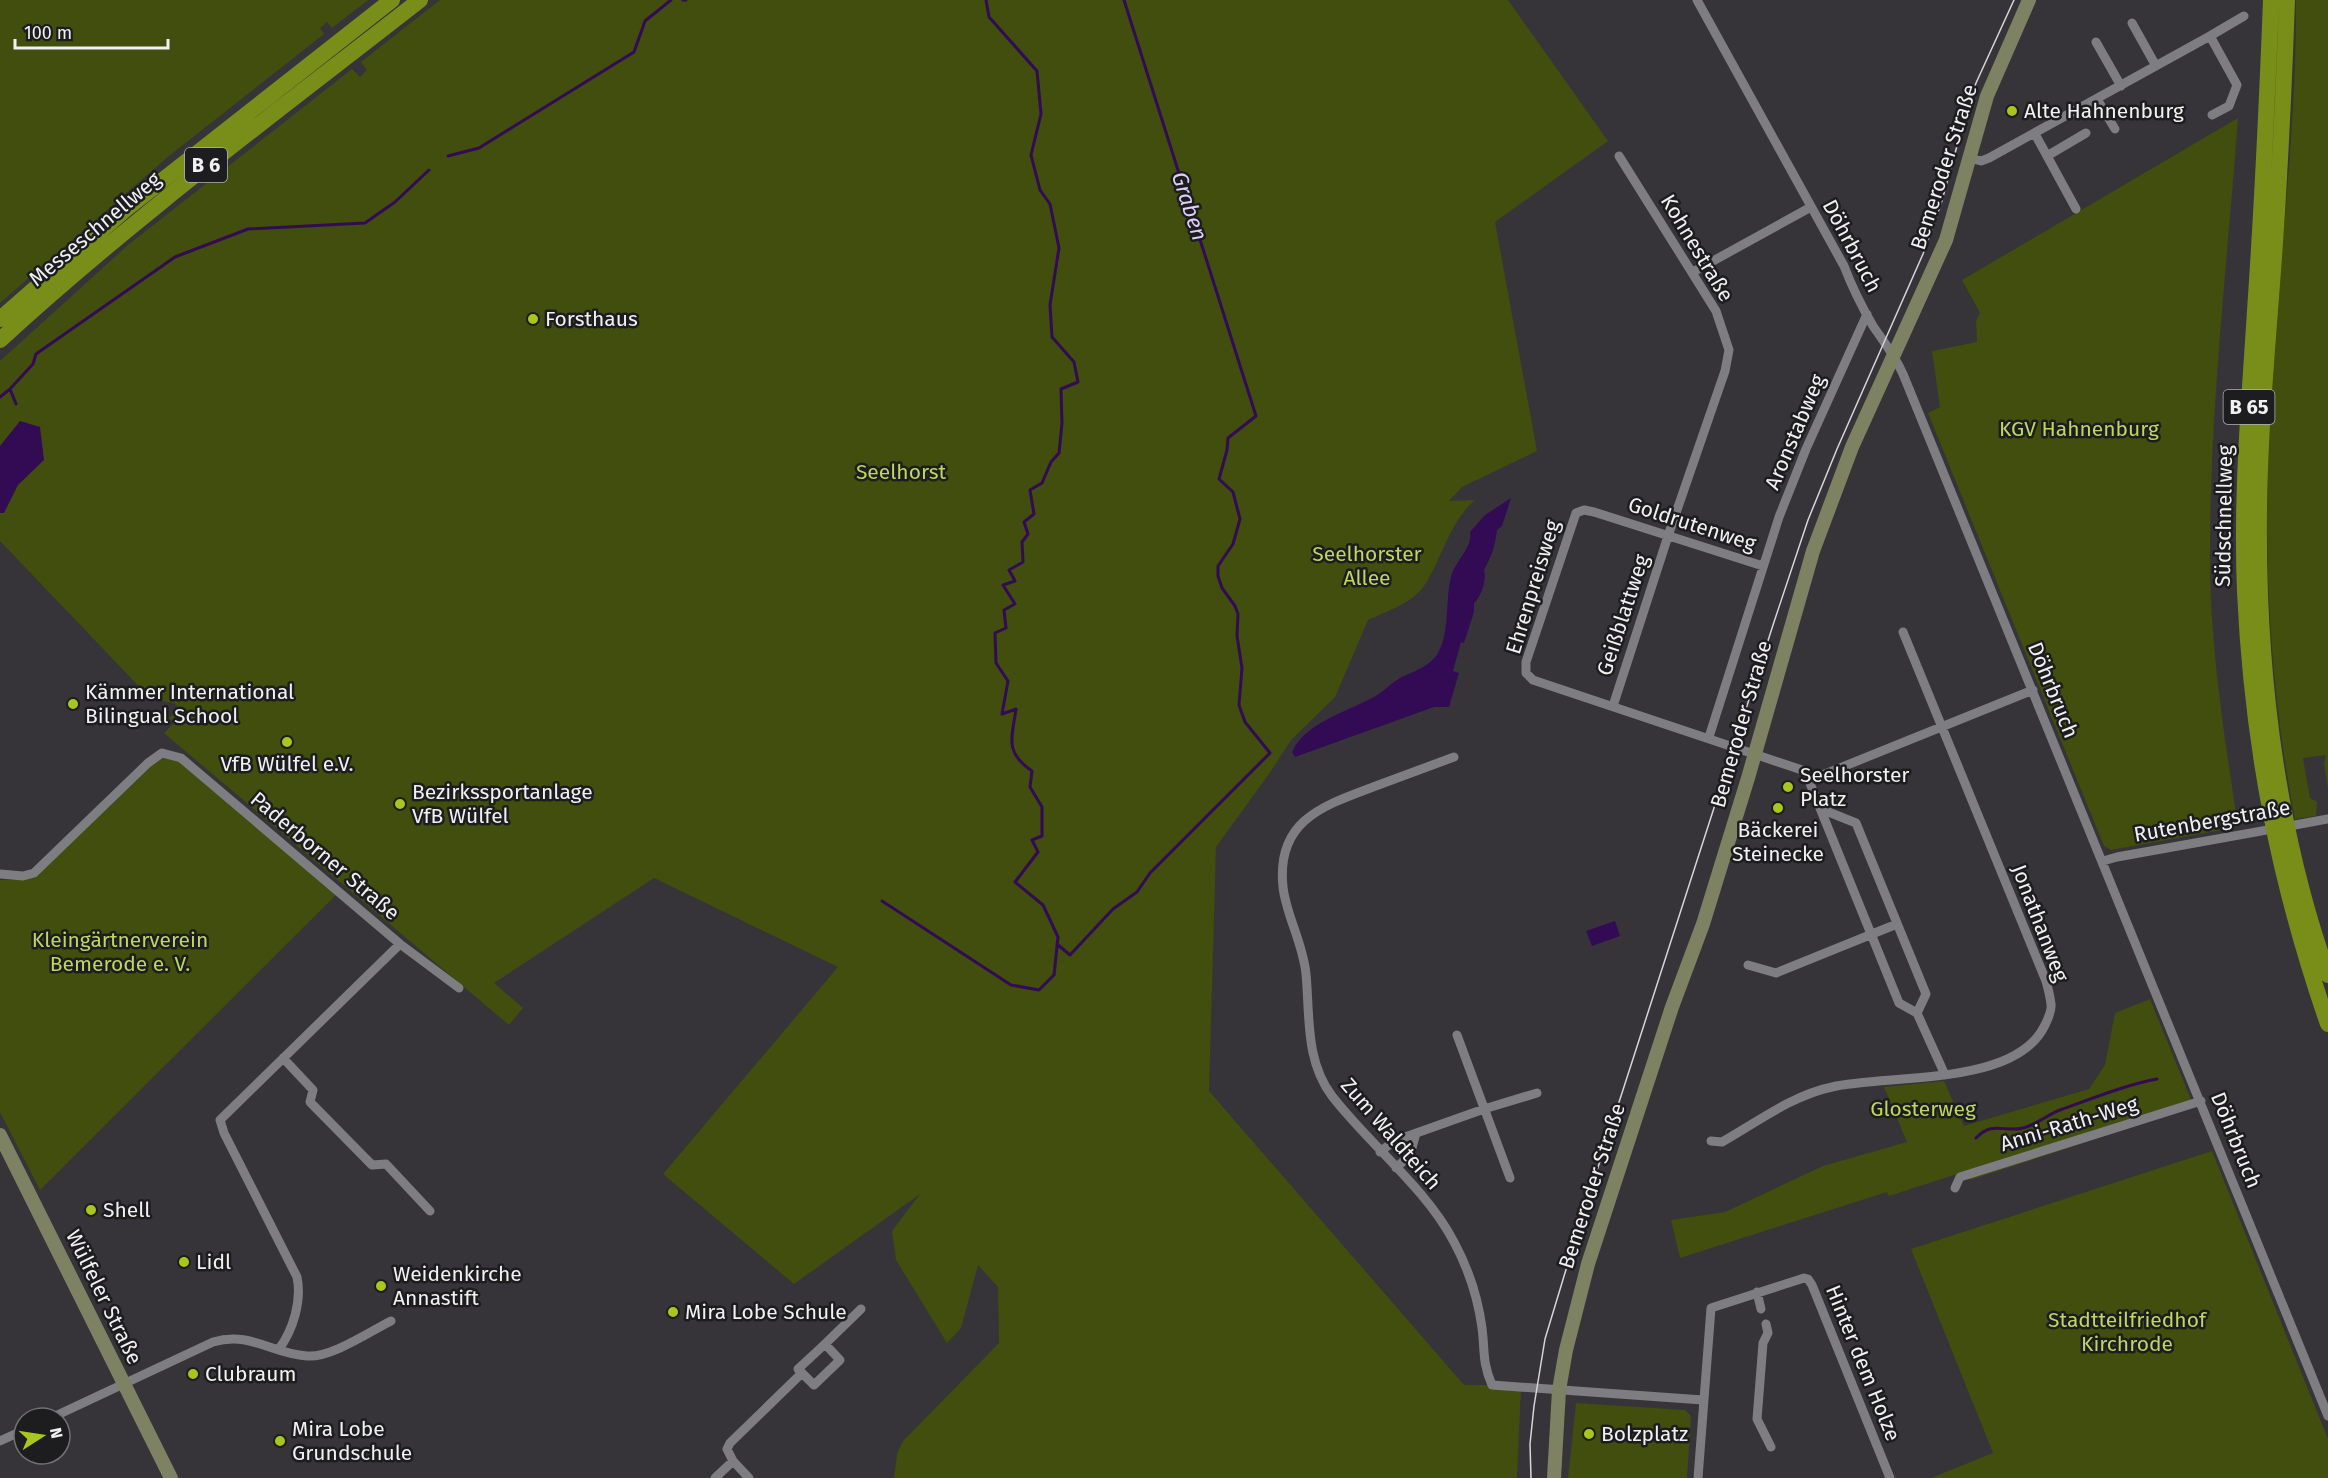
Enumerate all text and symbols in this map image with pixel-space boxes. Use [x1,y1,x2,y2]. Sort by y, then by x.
scale bar [15,12,168,50]
text: 100 m [24,22,72,44]
street label: Bemeroder Straße [1905,81,1983,253]
place label: Alte Hahnenburg [2024,98,2184,124]
marker: Alte Hahnenburg [2005,104,2019,118]
road number: B 6 [185,148,227,182]
street label: Messeschnellweg [24,166,166,292]
water label: Graben [1166,168,1213,244]
street label: Kohnestraße [1655,190,1739,306]
street label: Döhrbruch [1817,195,1887,297]
place label: Forsthaus [545,306,638,332]
marker: Forsthaus [526,312,540,326]
street label: Aronstabweg [1759,370,1831,494]
road number: B 65 [2224,390,2274,424]
park label: KGV Hahnenburg [1999,416,2159,442]
street label: Südschnellweg [2210,445,2238,587]
park label: Seelhorst [856,459,947,485]
street label: Goldrutenweg [1625,491,1759,557]
street label: Ehrenpreisweg [1500,517,1566,657]
park label: Seelhorster Allee [1312,541,1422,591]
street label: Geißblattweg [1591,551,1655,679]
street label: Bemeroder Straße [1705,637,1777,811]
street label: Döhrbruch [2022,638,2084,742]
place label: Kämmer International Bilingual School [85,679,294,729]
marker: Kämmer International Bilingual School [66,697,80,711]
marker: VfB Wülfel e.V. [280,735,294,749]
place label: VfB Wülfel e.V. [220,751,354,777]
place label: Seelhorster Platz [1800,762,1909,812]
place label: Bezirkssportanlage VfB Wülfel [412,779,593,829]
marker: Seelhorster Platz [1781,780,1795,794]
street label: Paderborner Straße [245,786,405,926]
street label: Rutenbergstraße [2132,794,2292,848]
marker: Bezirkssportanlage VfB Wülfel [393,797,407,811]
marker: Bäckerei Steinecke [1771,801,1785,815]
place label: Bäckerei Steinecke [1732,817,1824,867]
street label: Jonathanweg [2006,861,2074,985]
park label: Kleingärtnerverein Bemerode e. V. [32,927,208,977]
street label: Zum Waldteich [1335,1073,1447,1195]
street label: Döhrbruch [2205,1088,2267,1192]
street label: Anni-Rath-Weg [1997,1091,2141,1157]
park label: Glosterweg [1870,1096,1976,1122]
street label: Bemeroder Straße [1553,1100,1631,1272]
place label: Shell [103,1197,151,1223]
marker: Shell [84,1203,98,1217]
street label: Wülfeler Straße [60,1225,148,1369]
place label: Lidl [196,1249,231,1275]
marker: Lidl [177,1255,191,1269]
place label: Weidenkirche Annastift [393,1261,522,1311]
marker: Weidenkirche Annastift [374,1279,388,1293]
street label: Hinter dem Holze [1820,1281,1906,1445]
place label: Mira Lobe Schule [685,1299,847,1325]
marker: Mira Lobe Schule [666,1305,680,1319]
park label: Stadtteilfriedhof Kirchrode [2048,1307,2208,1357]
place label: Clubraum [205,1361,296,1387]
marker: Clubraum [186,1367,200,1381]
north arrow [12,1406,72,1466]
place label: Mira Lobe Grundschule [292,1416,412,1466]
place label: Bolzplatz [1601,1421,1688,1447]
text: N [46,1426,67,1440]
marker: Bolzplatz [1582,1427,1596,1441]
marker: Mira Lobe Grundschule [273,1434,287,1448]

